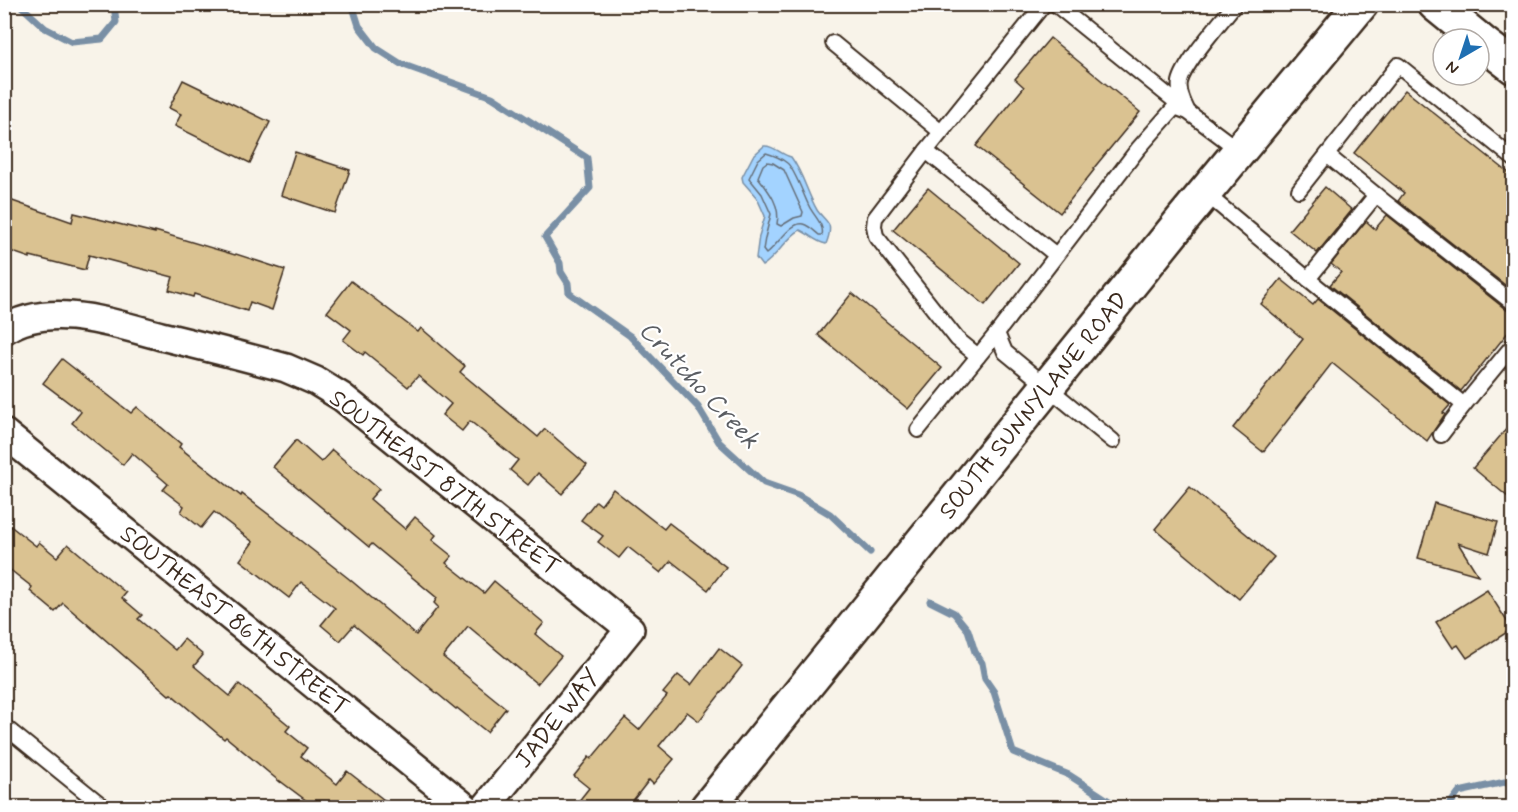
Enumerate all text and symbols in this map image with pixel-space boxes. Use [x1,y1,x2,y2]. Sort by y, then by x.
north arrow [1431,27,1491,87]
text: N [1442,56,1463,79]
street label: SOUTH SUNNYLANE ROAD [933,286,1136,526]
water label: Crutcho Creek [631,314,767,457]
street label: SOUTHEAST 87TH STREET [322,383,566,583]
street label: SOUTHEAST 86TH STREET [113,519,355,723]
street label: JADE WAY [509,663,608,775]

